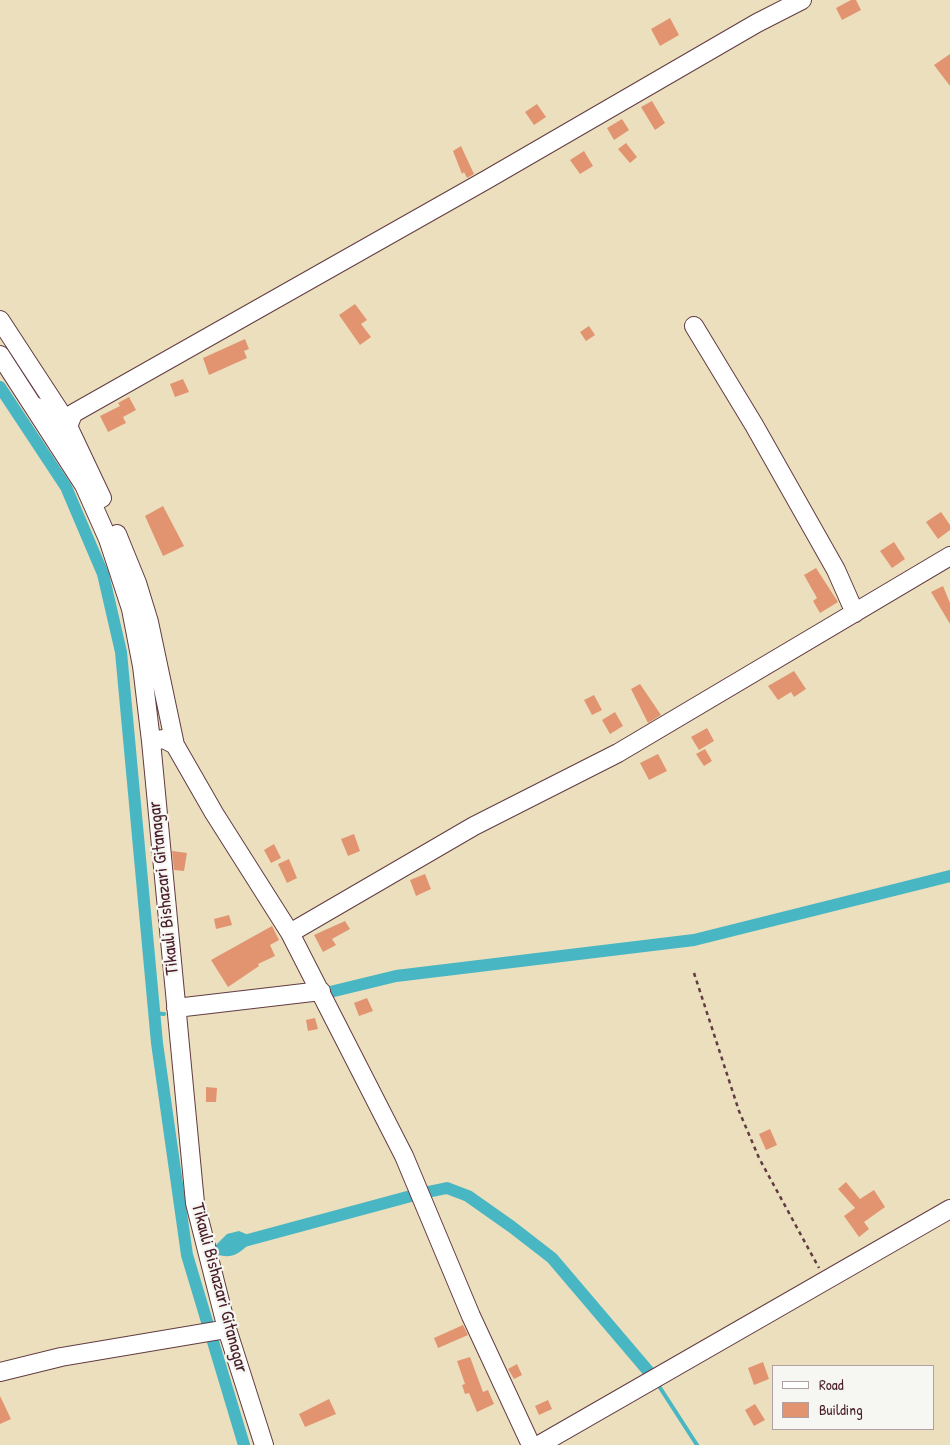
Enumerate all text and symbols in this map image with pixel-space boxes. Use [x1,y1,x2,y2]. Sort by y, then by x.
street label: Tikauli Bishazari Gitanagar [144,800,184,976]
street label: Tikauli Bishazari Gitanagar [186,1201,252,1375]
legend [772,1365,935,1430]
text: Road [819,1374,844,1395]
text: Building [819,1399,863,1420]

